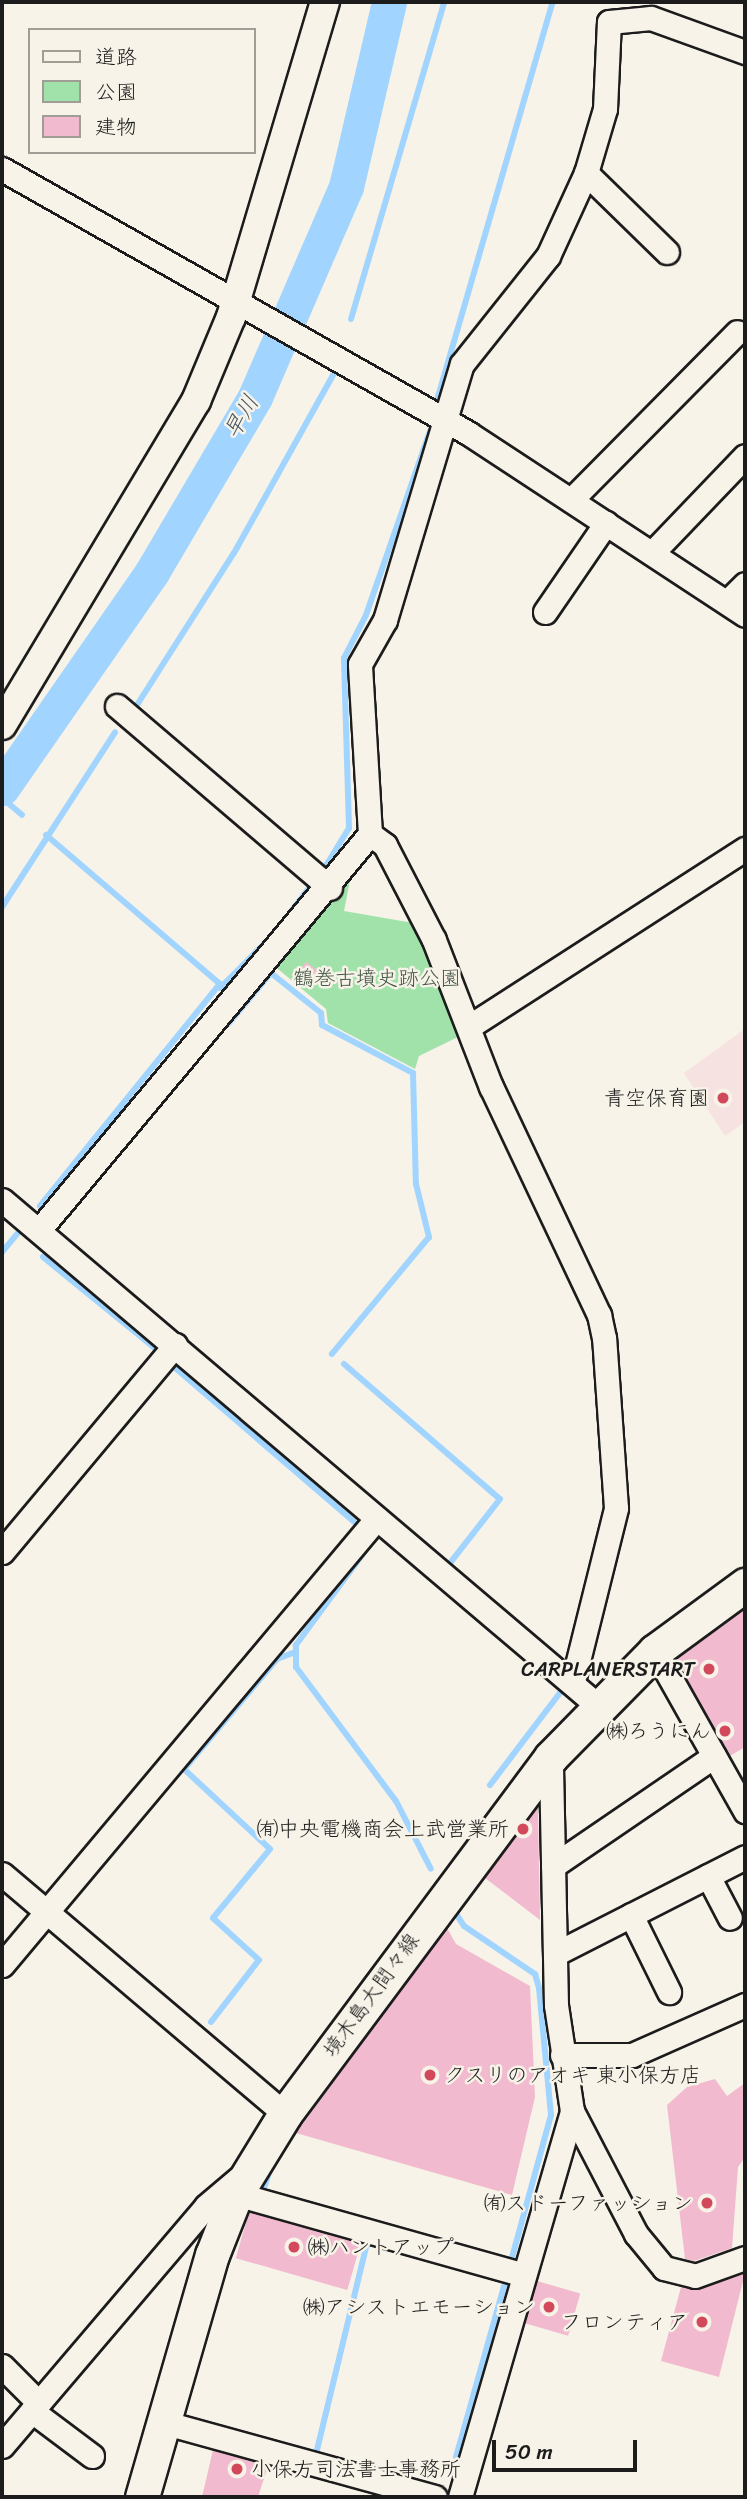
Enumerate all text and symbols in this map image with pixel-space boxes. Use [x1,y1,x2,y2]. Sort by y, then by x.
legend [28,28,256,154]
text: 道路 [95,38,137,76]
text: 公園 [95,73,137,111]
text: 建物 [95,108,137,146]
water label: 早川 [219,390,265,444]
park label: 鶴巻古墳史跡公園 [293,965,461,991]
place label: 青空保育園 [604,1085,709,1111]
marker: 青空保育園 [715,1090,731,1106]
place label: CARPLANERSTART [521,1656,695,1682]
marker: CARPLANERSTART [701,1661,717,1677]
place label: ㈱ろうにん [606,1718,711,1744]
marker: ㈱ろうにん [717,1723,733,1739]
place label: ㈲中央電機商会上武営業所 [257,1816,509,1842]
marker: ㈲中央電機商会上武営業所 [515,1821,531,1837]
street label: 境木島大間々線 [318,1928,424,2062]
place label: クスリのアオキ 東小保方店 [444,2062,701,2088]
marker: クスリのアオキ 東小保方店 [422,2067,438,2083]
place label: ㈲スドーファッション [483,2190,693,2216]
marker: ㈲スドーファッション [699,2195,715,2211]
place label: ㈱ハントアップ [308,2234,455,2260]
marker: ㈱ハントアップ [286,2239,302,2255]
place label: ㈱アシストエモーション [304,2294,535,2320]
marker: ㈱アシストエモーション [541,2299,557,2315]
place label: フロンティア [562,2309,688,2335]
marker: フロンティア [694,2314,710,2330]
scale bar [495,2426,640,2470]
text: 50 m [505,2433,553,2471]
place label: 小保方司法書士事務所 [251,2456,461,2482]
marker: 小保方司法書士事務所 [229,2461,245,2477]

